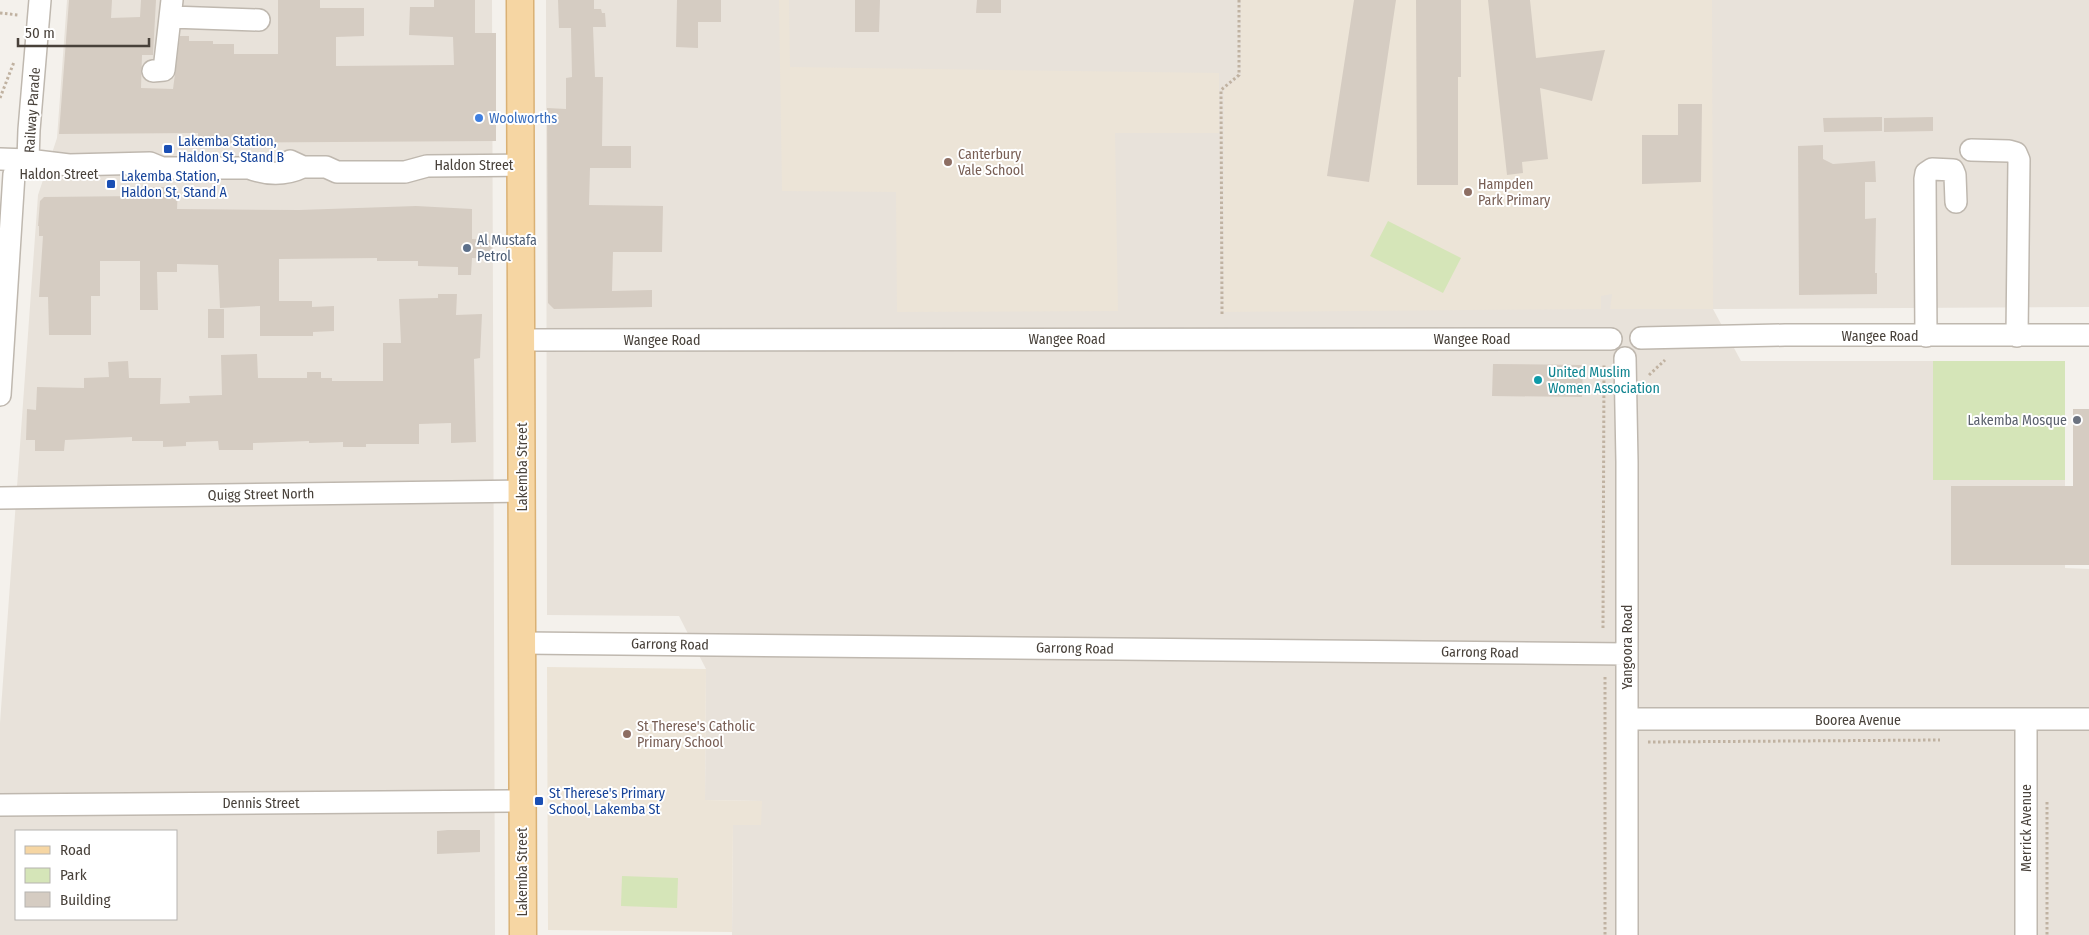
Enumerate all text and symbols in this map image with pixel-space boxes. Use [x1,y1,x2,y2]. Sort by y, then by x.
scale bar [18,15,149,47]
text: 50 m [25,24,55,42]
street label: Railway Parade [21,66,44,153]
place label: Woolworths [489,110,557,127]
marker: Woolworths [473,112,485,124]
place label: Lakemba Station, Haldon St, Stand B [178,133,285,166]
marker: Lakemba Station, Haldon St, Stand B [162,143,174,155]
place label: Canterbury Vale School [958,146,1024,179]
marker: Canterbury Vale School [942,156,954,168]
street label: Haldon Street [435,157,514,174]
street label: Haldon Street [20,166,99,183]
place label: Lakemba Station, Haldon St, Stand A [121,168,228,201]
place label: Hampden Park Primary [1478,176,1551,209]
marker: Lakemba Station, Haldon St, Stand A [105,178,117,190]
marker: Hampden Park Primary [1462,186,1474,198]
place label: Al Mustafa Petrol [477,232,537,265]
marker: Al Mustafa Petrol [461,242,473,254]
street label: Wangee Road [1842,328,1918,345]
street label: Wangee Road [1029,331,1105,348]
street label: Wangee Road [1434,331,1510,348]
street label: Wangee Road [624,332,700,349]
place label: United Muslim Women Association [1548,364,1660,397]
marker: United Muslim Women Association [1532,374,1544,386]
place label: Lakemba Mosque [1967,412,2067,429]
marker: Lakemba Mosque [2071,414,2083,426]
street label: Lakemba Street [514,422,531,511]
street label: Quigg Street North [208,485,314,504]
street label: Yangoora Road [1619,605,1636,689]
street label: Garrong Road [631,635,709,654]
street label: Garrong Road [1036,639,1114,658]
street label: Garrong Road [1441,643,1519,662]
street label: Boorea Avenue [1815,712,1901,729]
place label: St Therese's Catholic Primary School [637,718,755,751]
marker: St Therese's Catholic Primary School [621,728,633,740]
street label: Merrick Avenue [2018,784,2035,872]
place label: St Therese's Primary School, Lakemba St [549,785,666,818]
street label: Dennis Street [222,795,300,812]
marker: St Therese's Primary School, Lakemba St [533,795,545,807]
street label: Lakemba Street [514,827,531,916]
legend [15,830,178,920]
text: Road [60,841,91,859]
text: Park [60,866,87,884]
text: Building [60,891,111,909]

